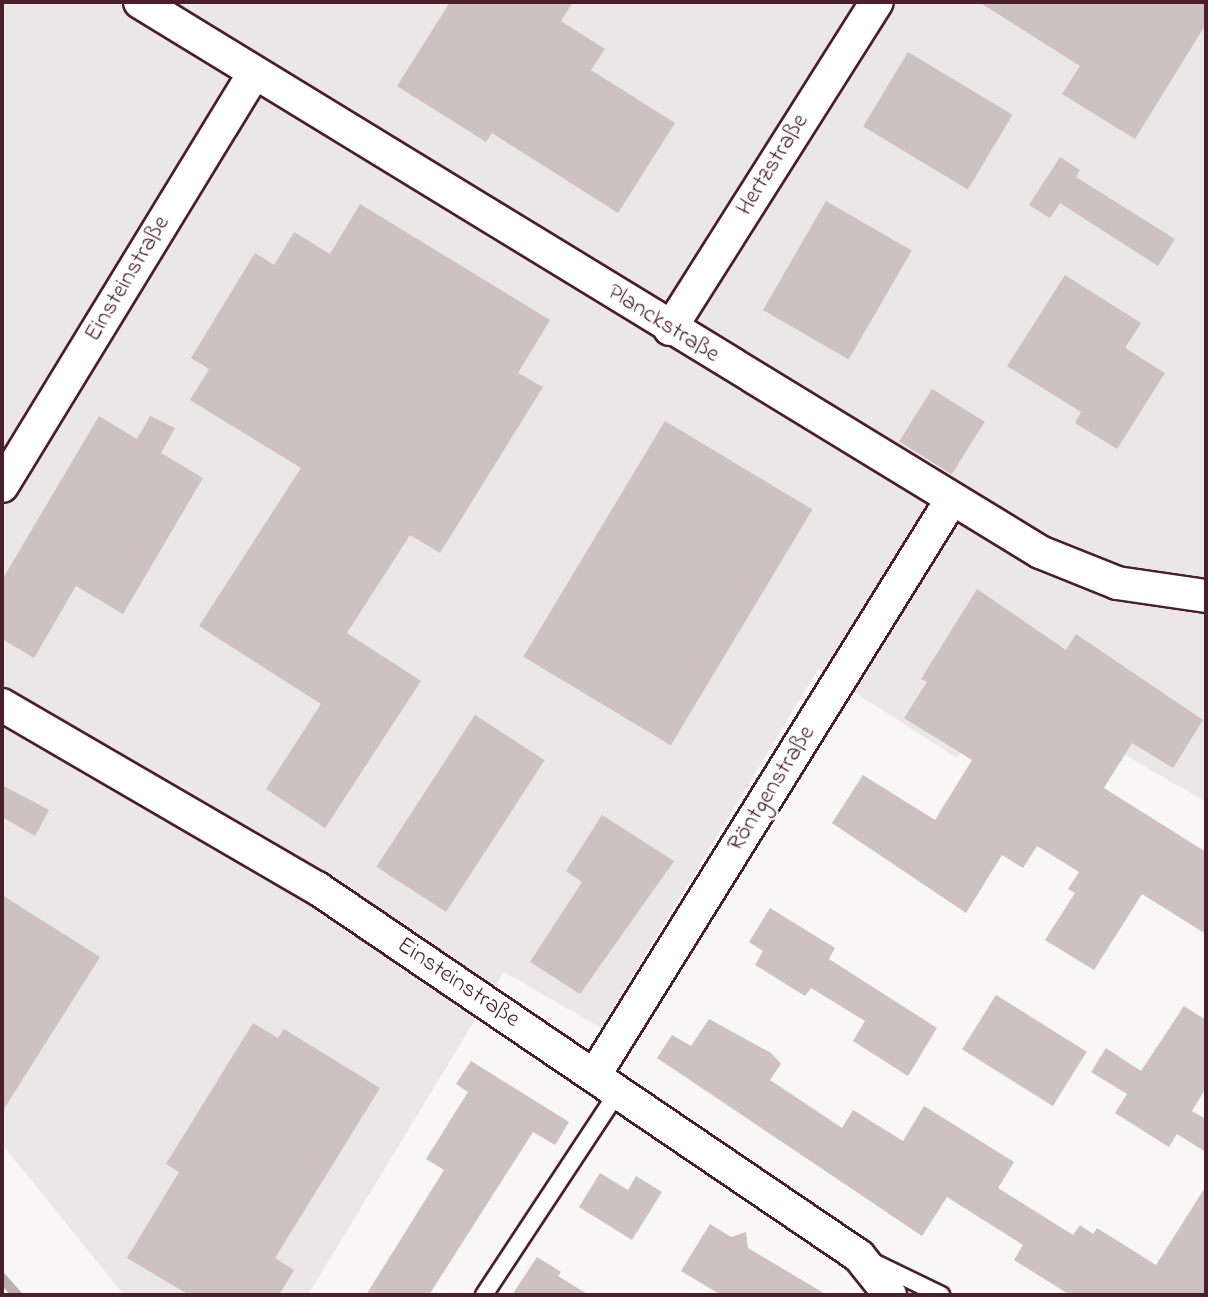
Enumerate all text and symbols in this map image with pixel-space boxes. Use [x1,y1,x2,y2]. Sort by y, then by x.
street label: Hertzstraße [731,109,815,221]
street label: Einsteinstraße [79,211,177,347]
street label: Planckstraße [602,278,724,370]
street label: Röntgenstraße [722,721,822,857]
street label: Einsteinstraße [391,931,525,1035]

